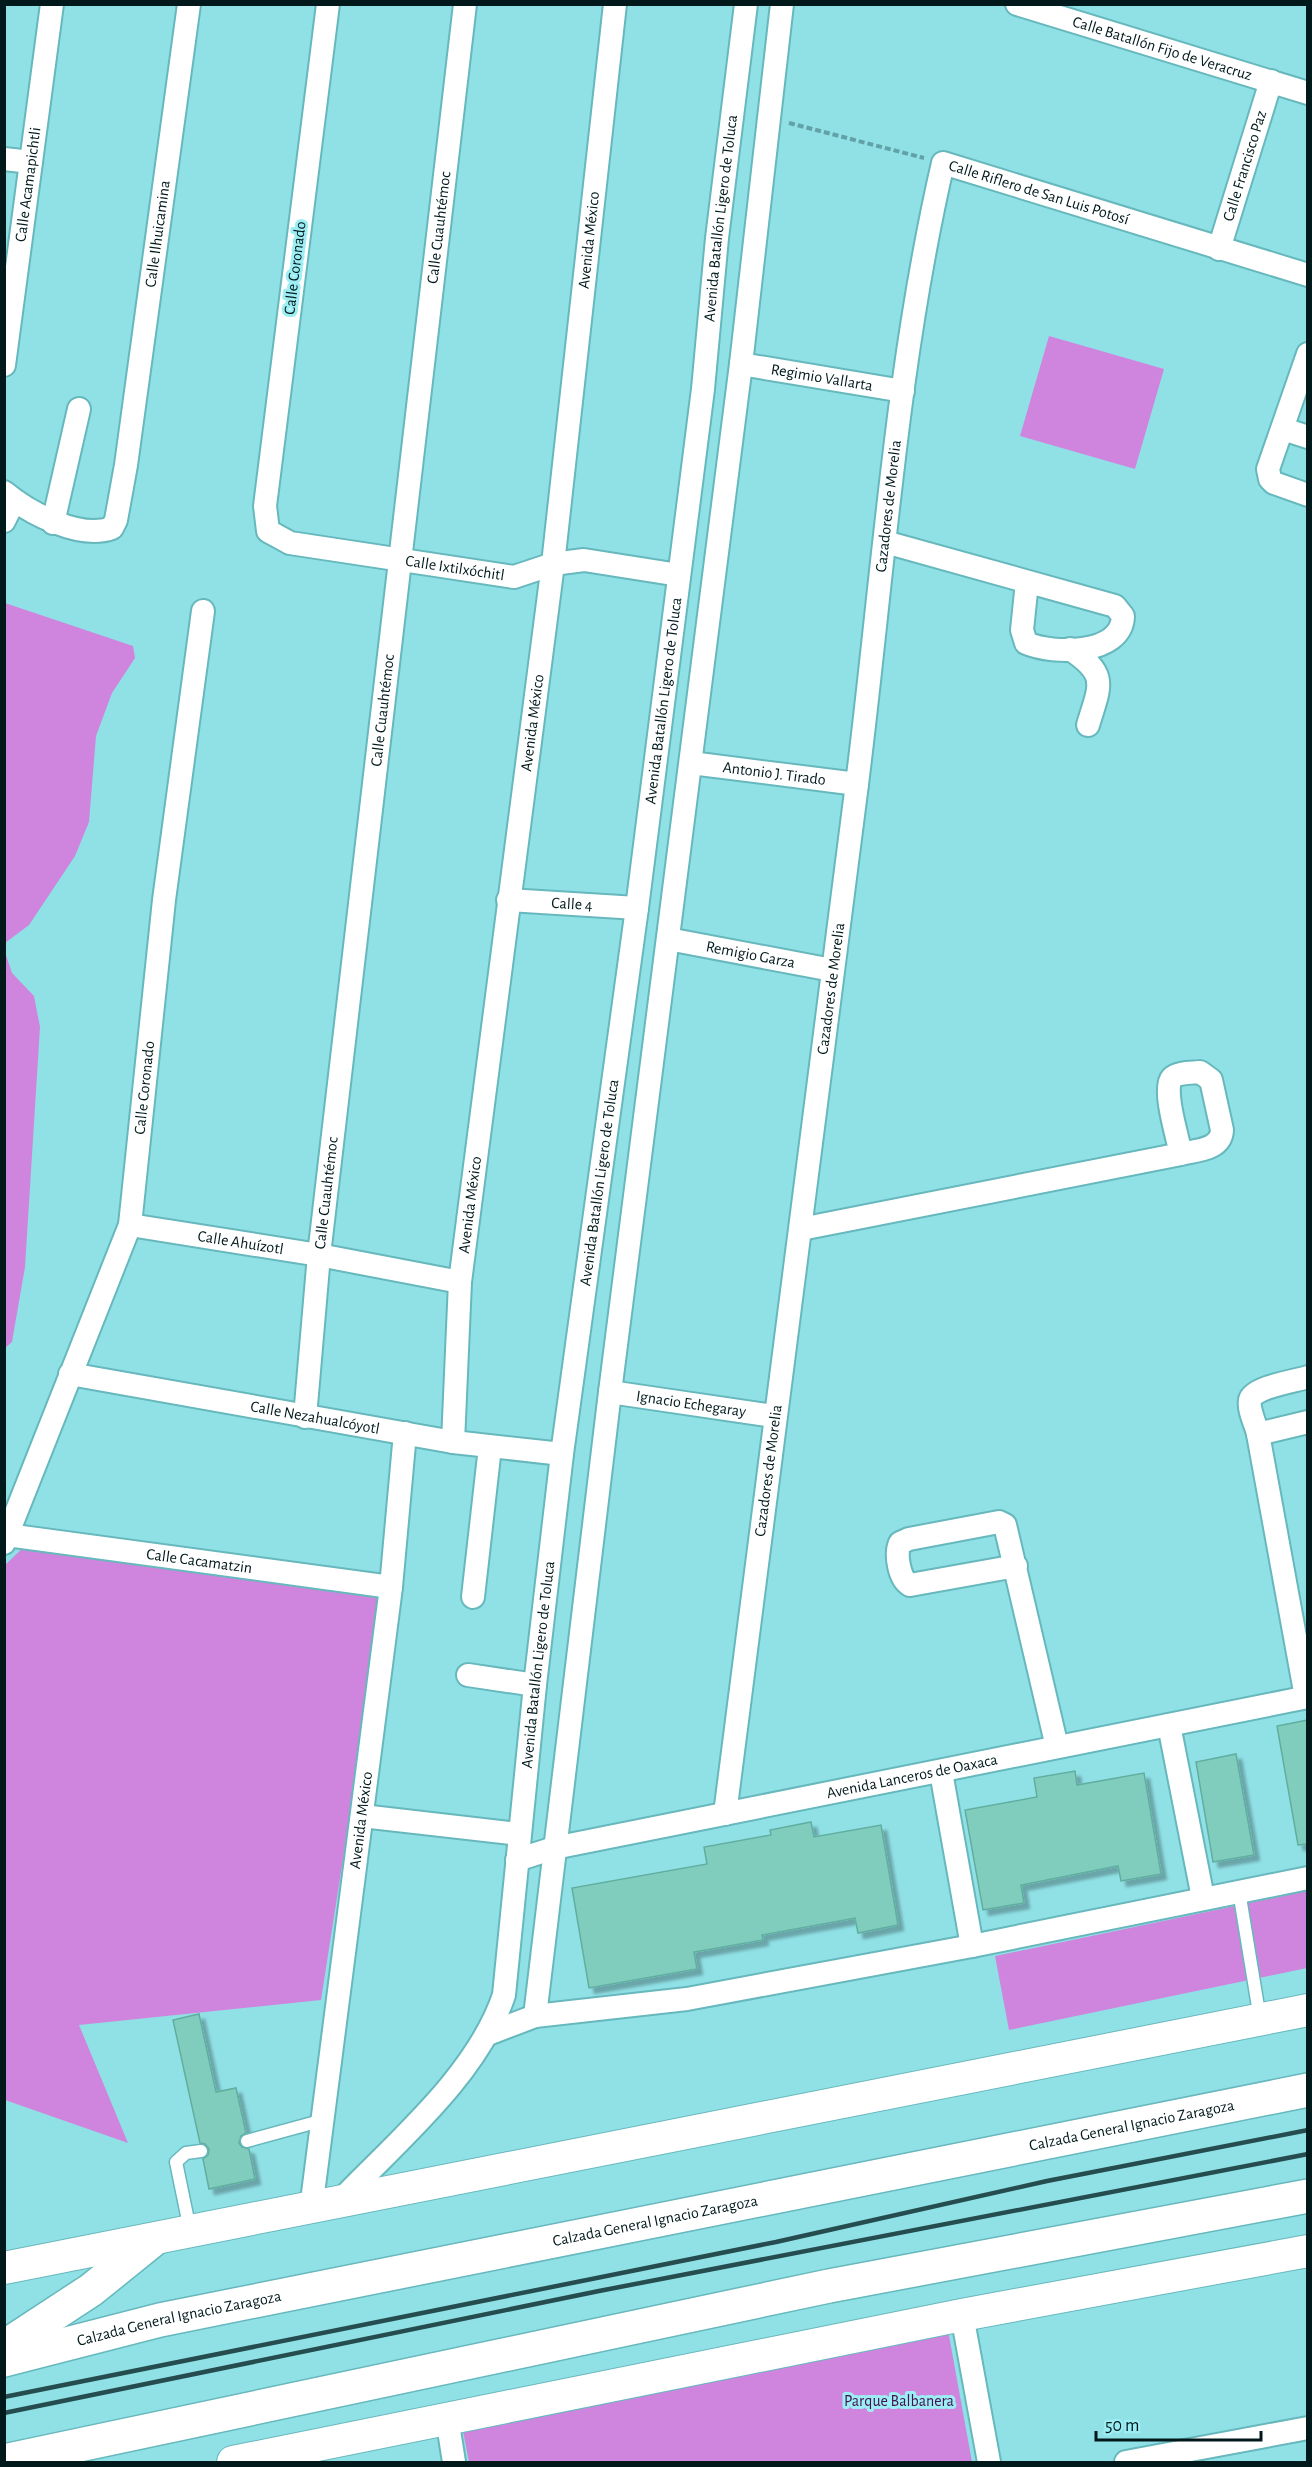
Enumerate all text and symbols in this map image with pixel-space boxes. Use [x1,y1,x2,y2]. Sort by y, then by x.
street label: Calle Batallón Fijo de Veracruz [1071,14,1254,84]
street label: Calle Francisco Paz [1220,108,1270,223]
street label: Avenida Batallón Ligero de Toluca [701,114,740,322]
street label: Calle Acamapichtli [12,126,44,243]
street label: Calle Riflero de San Luis Potosí [947,157,1131,228]
street label: Calle Cuauhtémoc [424,171,453,285]
street label: Calle Ilhuicamina [142,179,173,288]
street label: Avenida México [576,190,602,290]
street label: Calle Coronado [281,220,309,316]
street label: Regimio Vallarta [770,361,874,394]
street label: Cazadores de Morelia [873,439,904,573]
street label: Calle Ixtilxóchitl [404,553,506,583]
street label: Avenida Batallón Ligero de Toluca [642,596,684,805]
street label: Calle Cuauhtémoc [368,653,397,767]
street label: Avenida México [518,673,547,772]
street label: Antonio J. Tirado [722,759,827,788]
street label: Calle 4 [551,895,593,913]
street label: Cazadores de Morelia [814,922,847,1056]
street label: Remigio Garza [705,938,796,971]
street label: Calle Coronado [132,1040,157,1135]
street label: Avenida Batallón Ligero de Toluca [577,1078,621,1287]
street label: Calle Cuauhtémoc [312,1136,341,1250]
street label: Avenida México [456,1155,484,1254]
street label: Calle Ahuízotl [197,1228,285,1257]
street label: Ignacio Echegaray [635,1388,747,1421]
street label: Calle Nezahualcóyotl [249,1398,381,1437]
street label: Cazadores de Morelia [752,1404,785,1538]
street label: Calle Cacamatzin [145,1546,253,1576]
street label: Avenida Batallón Ligero de Toluca [519,1560,557,1769]
street label: Avenida Lanceros de Oaxaca [825,1751,999,1801]
street label: Avenida México [347,1770,375,1870]
street label: Calzada General Ignacio Zaragoza [1028,2097,1236,2154]
street label: Calzada General Ignacio Zaragoza [551,2192,759,2249]
street label: Calzada General Ignacio Zaragoza [75,2288,283,2349]
park label: Parque Balbanera [844,2393,954,2409]
scale bar [1096,2404,1261,2442]
text: 50 m [1105,2417,1139,2435]

